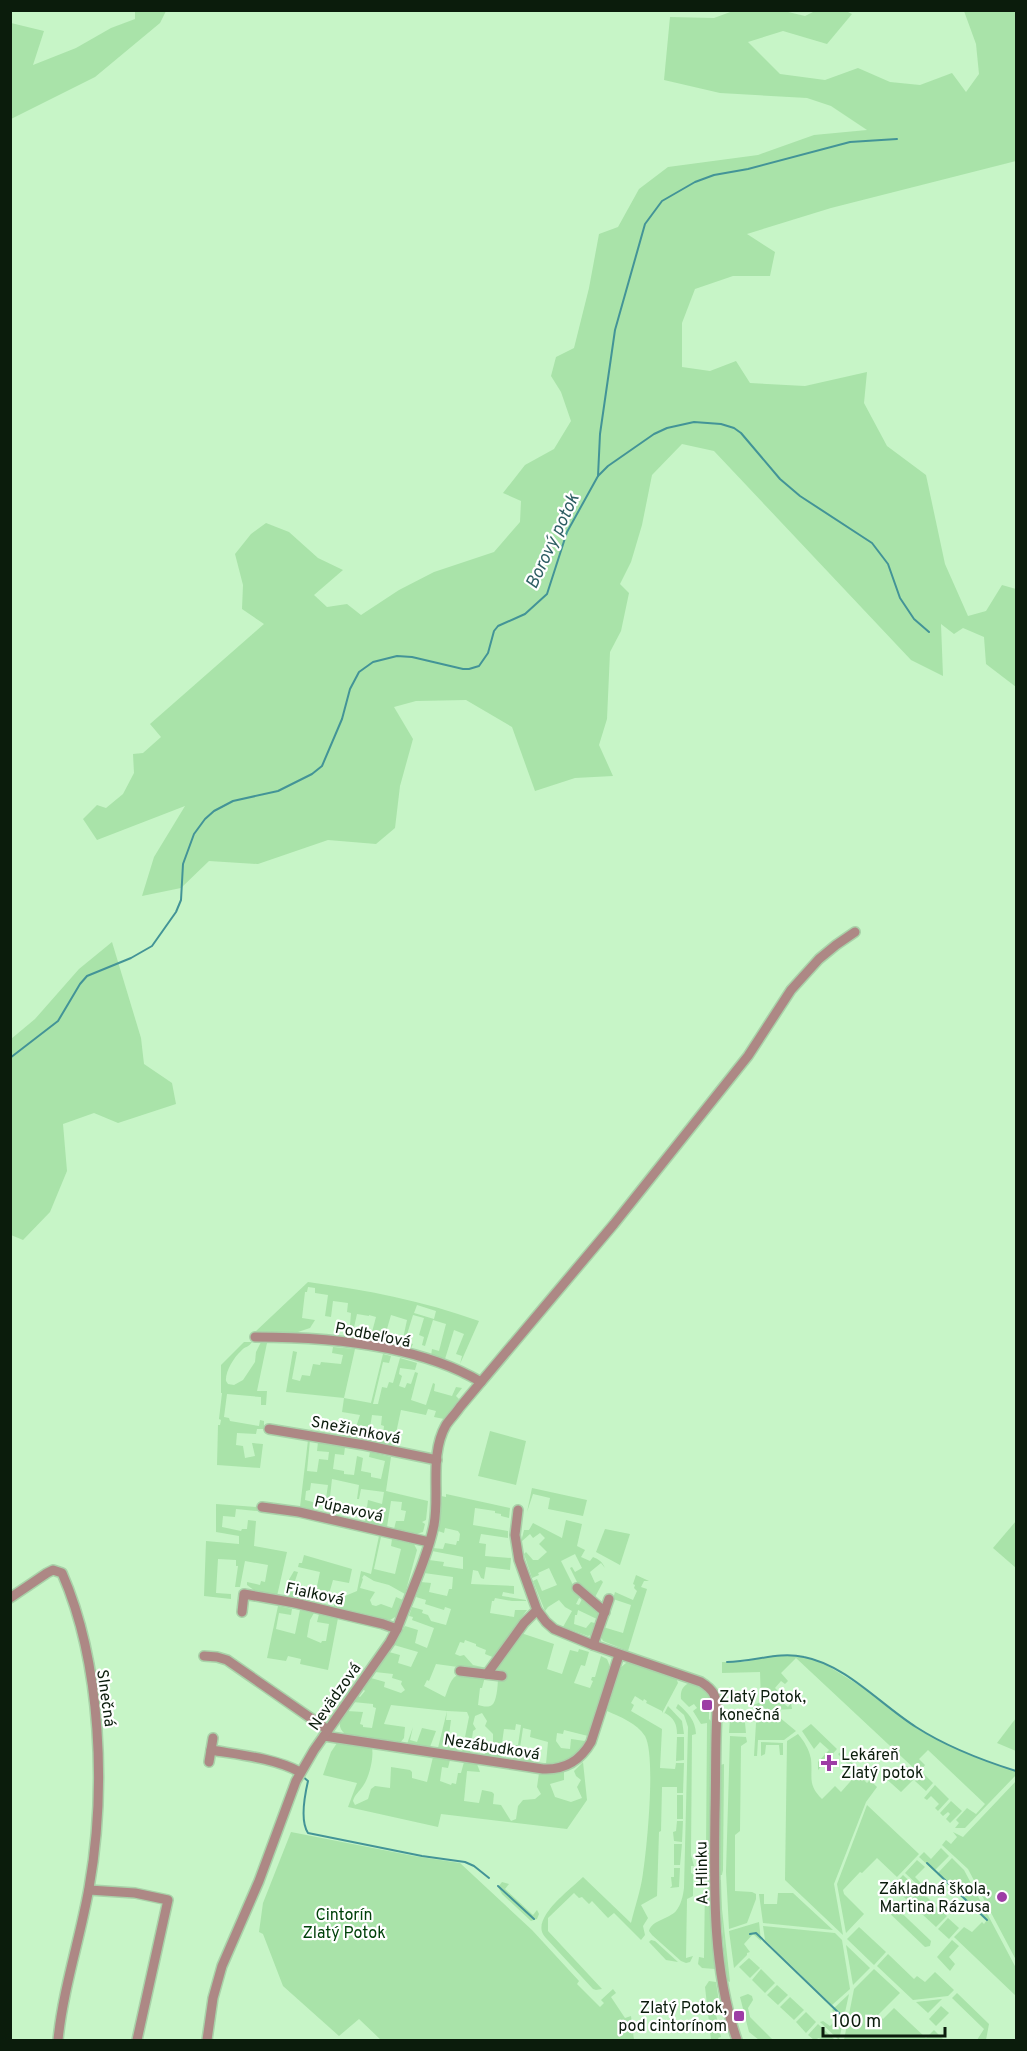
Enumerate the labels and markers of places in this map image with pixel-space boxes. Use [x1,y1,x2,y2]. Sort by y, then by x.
place label: Zlatý Potok, konečná [719,1688,806,1726]
marker: Zlatý Potok, konečná [700,1698,714,1712]
place label: Lekáreň Zlatý potok [841,1746,923,1784]
marker: Lekáreň Zlatý potok [822,1756,836,1770]
place label: Základná škola, Martina Rázusa [879,1880,990,1918]
marker: Základná škola, Martina Rázusa [995,1890,1009,1904]
place label: Zlatý Potok, pod cintorínom [618,1999,727,2037]
marker: Zlatý Potok, pod cintorínom [732,2009,746,2023]

